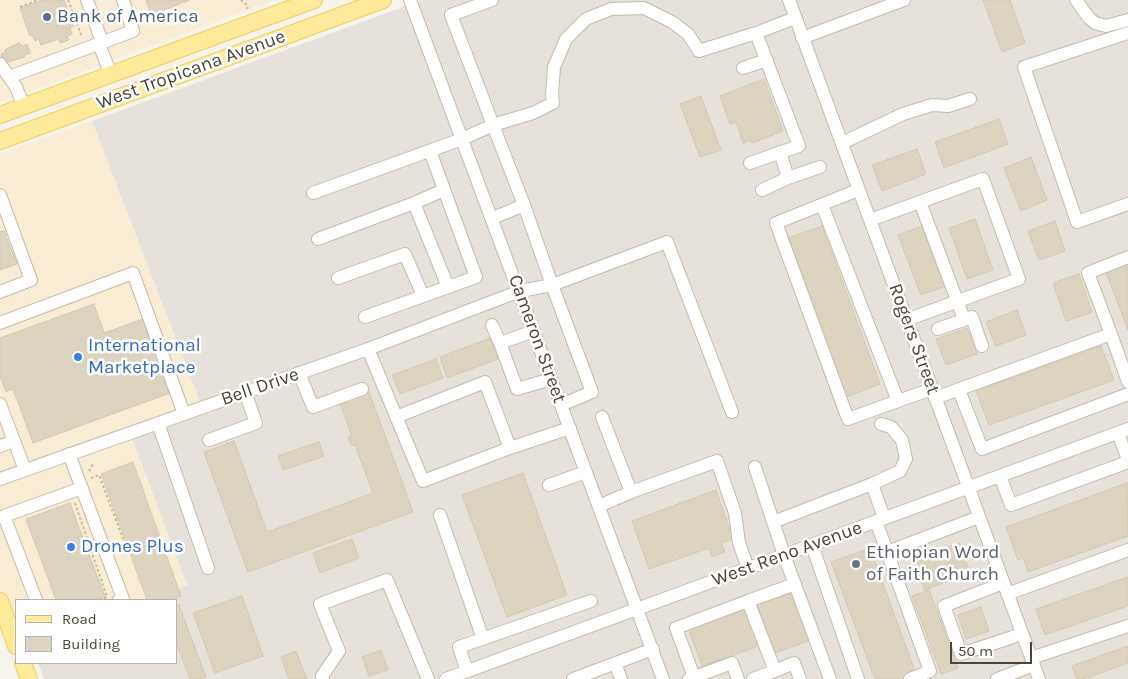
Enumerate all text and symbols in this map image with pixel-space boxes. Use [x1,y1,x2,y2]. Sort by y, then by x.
place label: Bank of America [57,6,199,28]
marker: Bank of America [41,11,53,23]
street label: West Tropicana Avenue [94,25,288,115]
street label: Cameron Street [503,272,571,406]
street label: Rogers Street [883,281,945,397]
place label: International Marketplace [88,335,201,379]
marker: International Marketplace [72,351,84,363]
street label: Bell Drive [218,363,302,411]
street label: West Reno Avenue [709,516,865,592]
place label: Drones Plus [81,536,184,558]
marker: Drones Plus [65,541,77,553]
place label: Ethiopian Word of Faith Church [866,542,999,586]
marker: Ethiopian Word of Faith Church [850,558,862,570]
legend [15,599,178,664]
text: Road [62,610,97,628]
scale bar [953,632,1036,664]
text: Building [62,635,120,653]
text: 50 m [958,642,993,660]

